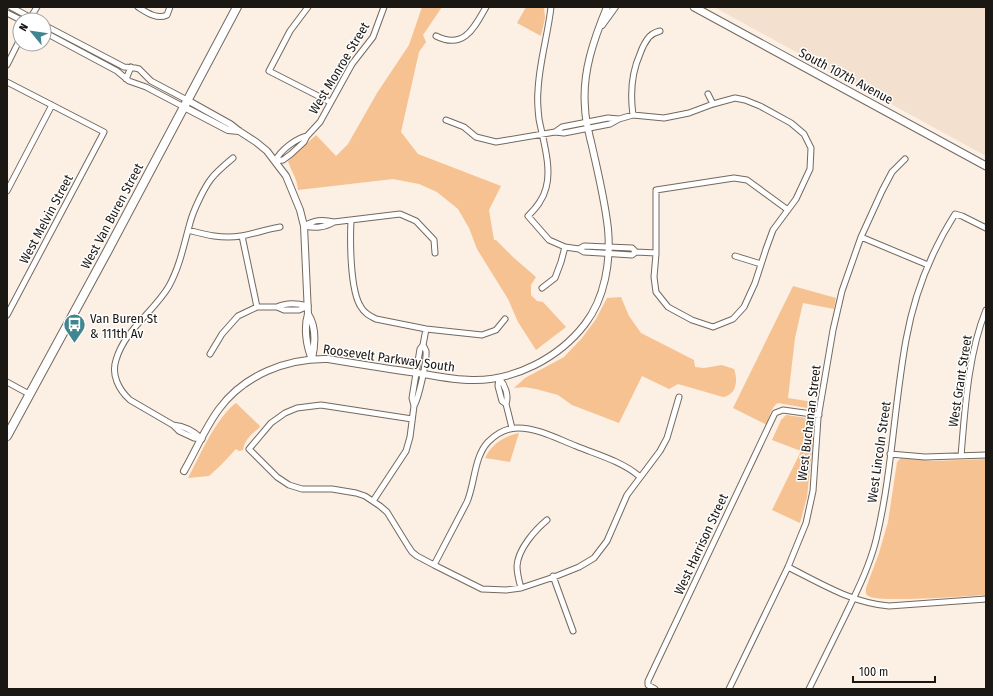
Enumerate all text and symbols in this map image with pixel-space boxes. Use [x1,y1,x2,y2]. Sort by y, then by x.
north arrow [12,12,52,52]
street label: West Monroe Street [306,19,373,117]
text: N [16,21,31,33]
street label: South 107th Avenue [796,45,896,107]
street label: West Van Buren Street [78,160,147,271]
street label: West Melvin Street [16,171,76,266]
place label: Van Buren St & 111th Av [90,311,158,341]
bus stop icon: Van Buren St & 111th Av [62,312,88,345]
street label: West Grant Street [945,333,975,428]
street label: Roosevelt Parkway South [322,341,456,375]
street label: West Buchanan Street [794,363,824,482]
street label: West Lincoln Street [864,400,894,504]
street label: West Harrison Street [671,490,731,597]
scale bar [853,658,935,684]
text: 100 m [859,665,888,679]

